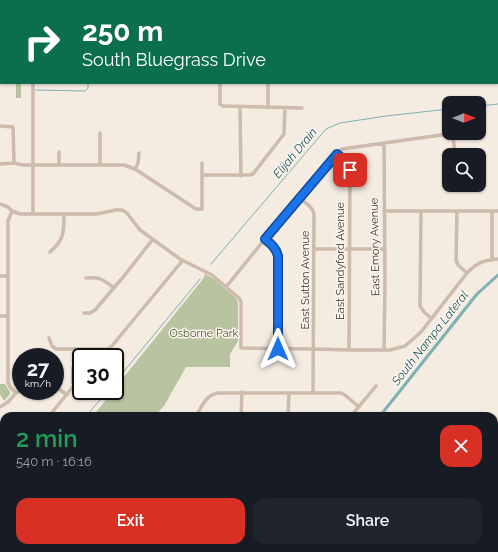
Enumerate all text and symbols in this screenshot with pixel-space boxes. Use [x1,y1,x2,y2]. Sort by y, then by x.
text: 250 m [82,15,163,48]
icon: right [16,16,68,68]
text: South Bluegrass Drive [82,49,266,70]
north arrow [442,96,486,140]
map controls [442,96,486,192]
water label: Elijah Drain [270,125,320,181]
button: search [442,148,486,192]
pin [333,153,367,187]
icon: arrive [339,159,361,181]
street label: East Emory Avenue [368,197,382,296]
street label: East Sandyford Avenue [334,201,347,320]
street label: East Sutton Avenue [299,230,312,329]
water label: South Nampa Lateral [388,288,471,389]
park label: Osborne Park [170,327,239,340]
position arrow [257,328,299,370]
speed limit sign: 30 [72,348,124,400]
text: 27 [27,357,49,381]
text: km/h [25,378,51,389]
text: 2 min [16,424,78,453]
button: close [440,425,482,467]
text: 540 m · 16:16 [16,454,92,469]
button: Exit [16,498,245,544]
button: Share [253,498,482,544]

